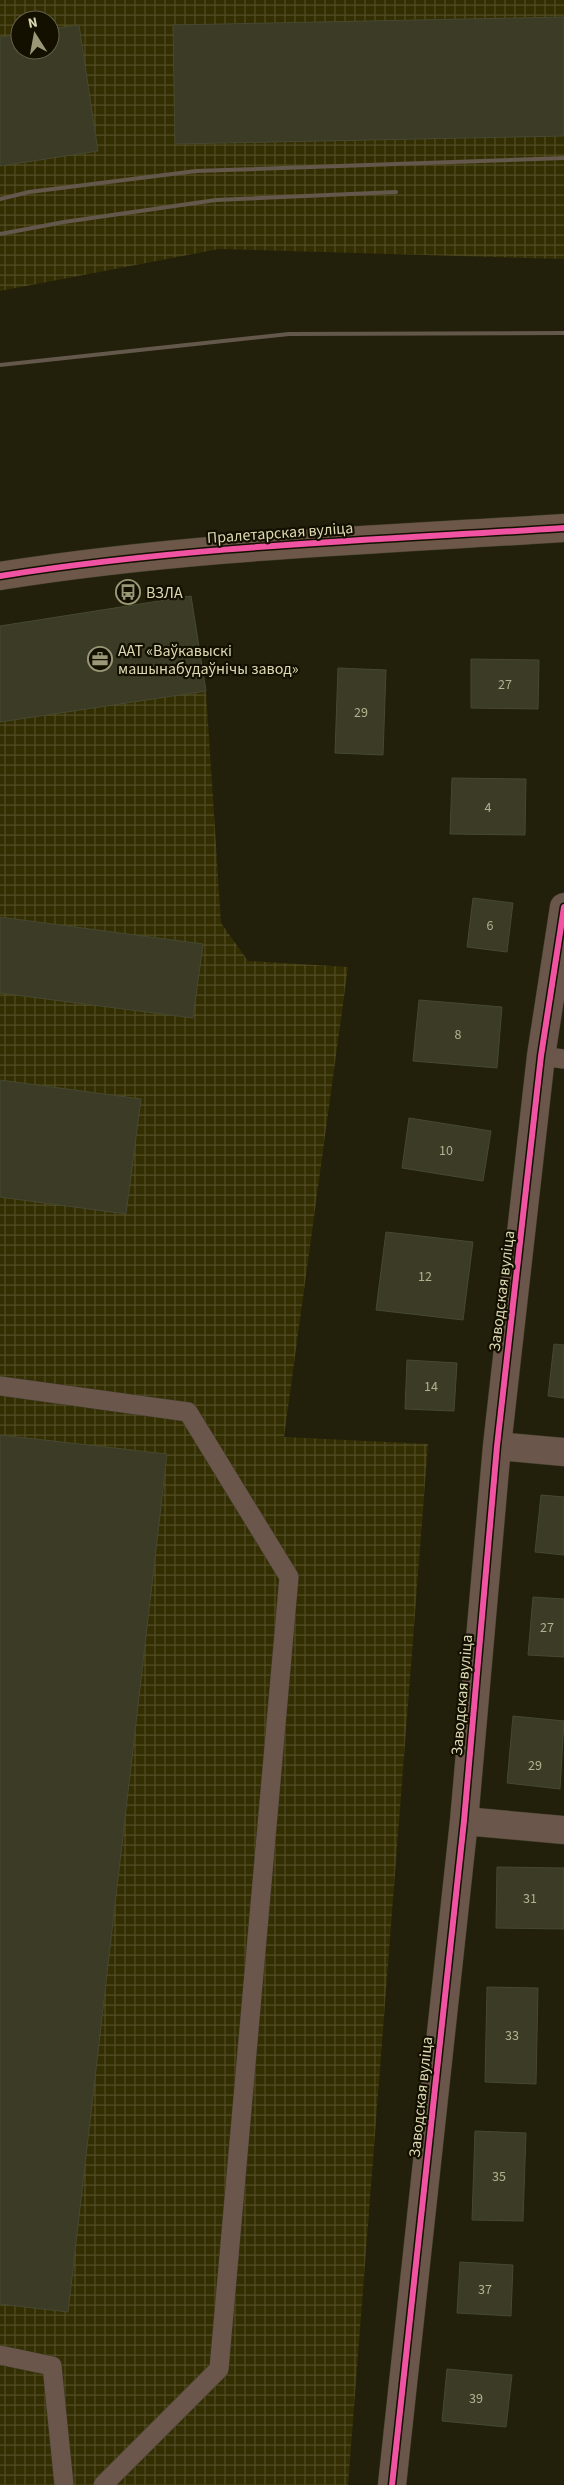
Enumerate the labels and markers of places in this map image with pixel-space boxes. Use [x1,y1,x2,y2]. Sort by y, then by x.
bus stop icon: ВЗЛА [115,579,141,605]
place label: ВЗЛА [146,582,183,604]
place label: ААТ «Ваўкавыскі машынабудаўнічы завод» [118,640,299,680]
office icon: ААТ «Ваўкавыскі машынабудаўнічы завод» [87,646,113,672]

